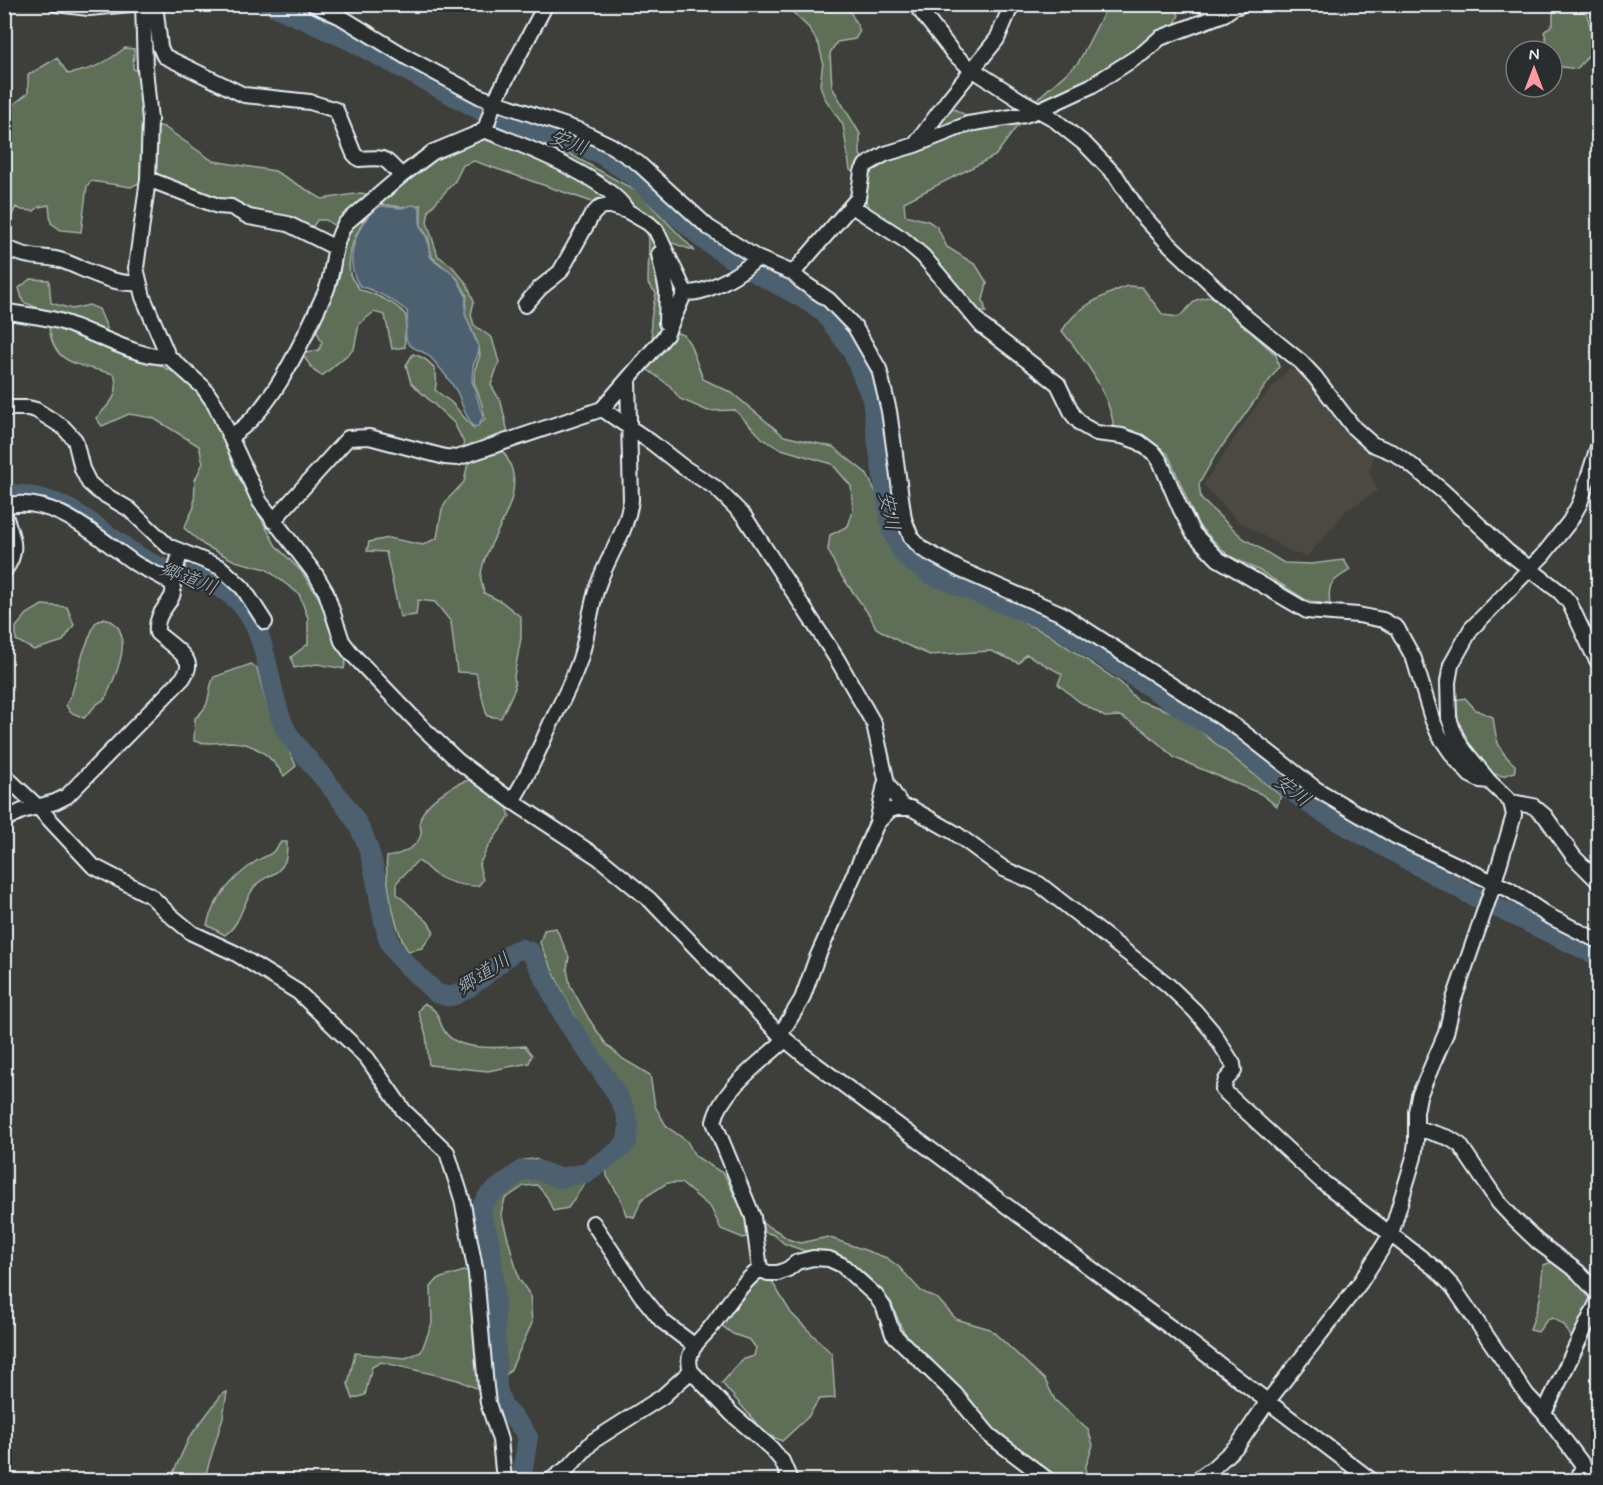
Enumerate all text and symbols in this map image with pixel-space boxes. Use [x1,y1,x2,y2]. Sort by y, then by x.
north arrow [1504,39,1564,99]
text: N [1529,45,1539,66]
water label: 安川 [545,124,592,163]
water label: 安川 [871,489,906,533]
water label: 郷道川 [156,556,221,603]
water label: 安川 [1268,768,1316,814]
water label: 郷道川 [451,947,516,1002]

